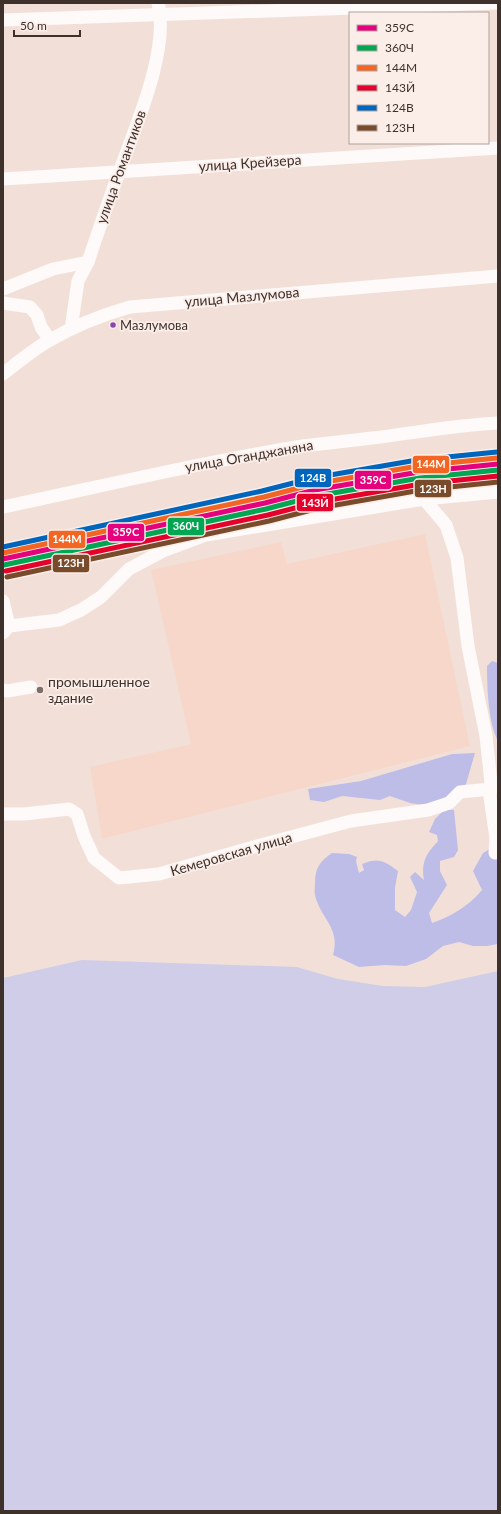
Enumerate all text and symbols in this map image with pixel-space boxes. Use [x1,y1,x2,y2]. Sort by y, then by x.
scale bar [14,12,80,38]
legend [349,12,489,144]
text: 50 m [20,18,47,33]
text: 359С [385,20,414,35]
text: 360Ч [385,40,414,55]
text: 144М [385,60,417,75]
text: 143Й [385,80,415,95]
text: 124В [385,100,414,115]
street label: улица Романтиков [92,108,149,226]
text: 123Н [385,120,415,135]
street label: улица Крейзера [198,150,302,175]
street label: улица Мазлумова [184,283,300,310]
place label: Мазлумова [120,317,188,333]
marker: Мазлумова [108,320,118,330]
street label: улица Оганджаняна [184,436,314,475]
line badge: 144М [412,455,450,474]
text: 144М [416,457,446,470]
line badge: 124В [294,468,332,488]
line badge: 359С [354,470,392,490]
text: 124В [300,471,326,484]
text: 359С [360,473,387,486]
line badge: 123Н [414,479,452,498]
text: 123Н [419,482,447,495]
line badge: 143Й [296,493,334,512]
text: 143Й [301,496,329,509]
line badge: 360Ч [167,517,205,536]
text: 360Ч [173,519,199,532]
line badge: 359С [107,523,145,542]
text: 359С [113,525,140,538]
line badge: 144М [48,530,86,549]
text: 144М [52,532,82,545]
line badge: 123Н [52,554,90,573]
text: 123Н [57,556,85,569]
place label: промышленное здание [48,673,150,706]
marker: промышленное здание [35,685,45,695]
street label: Кемеровская улица [168,828,294,879]

